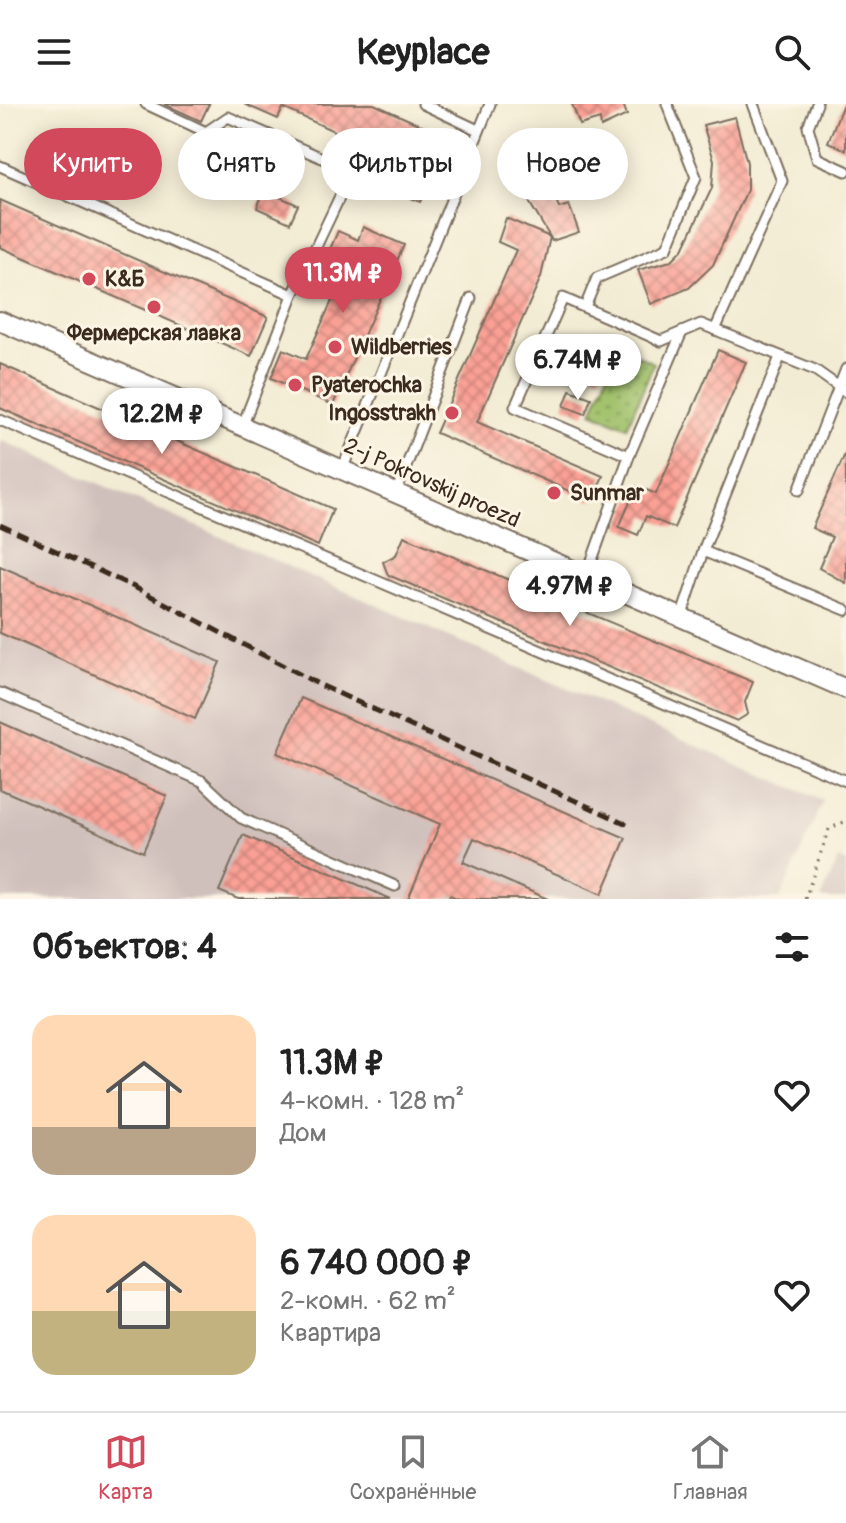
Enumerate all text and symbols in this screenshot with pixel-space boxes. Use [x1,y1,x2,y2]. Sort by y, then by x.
icon: menu [32,30,76,74]
text: Keyplace [356,30,490,75]
icon: search [770,30,814,74]
chip: Купить [24,128,162,200]
chip: Снять [178,128,305,200]
chip: Фильтры [321,128,481,200]
chip: Новое [497,128,628,200]
pin: 11.3M ₽ [269,247,417,315]
text: 11.3M ₽ [303,257,383,289]
place label: К&Б [105,265,145,293]
marker: К&Б [80,270,98,288]
marker: Фермерская лавка [145,298,163,316]
place label: Фермерская лавка [66,319,241,347]
place label: Wildberries [351,333,452,361]
pin: 6.74M ₽ [504,334,652,402]
marker: Wildberries [326,338,344,356]
text: 6.74M ₽ [533,344,623,376]
place label: Pyaterochka [311,371,422,399]
marker: Pyaterochka [286,376,304,394]
pin: 12.2M ₽ [88,388,236,456]
text: 12.2M ₽ [120,398,204,430]
place label: Ingosstrakh [328,399,436,427]
marker: Ingosstrakh [443,404,461,422]
street label: 2-j Pokrovskij proezd [340,432,524,534]
place label: Sunmar [570,479,645,507]
marker: Sunmar [545,484,563,502]
pin: 4.97M ₽ [496,560,644,628]
text: 4.97M ₽ [526,570,614,602]
icon: filters [770,925,814,969]
text: Объектов: 4 [32,926,217,969]
text: 11.3M ₽ [280,1042,385,1085]
icon: home [96,1047,192,1143]
icon: heart [770,1073,814,1117]
text: 4-комн. · 128 m² [280,1085,464,1117]
text: Дом [280,1117,327,1149]
text: 6 740 000 ₽ [280,1242,473,1285]
icon: home [96,1247,192,1343]
icon: heart [770,1273,814,1317]
text: 2-комн. · 62 m² [280,1285,456,1317]
text: Квартира [280,1317,381,1349]
tab: Карта [98,1430,153,1506]
tab: Сохранённые [349,1430,476,1506]
tab: Главная [673,1430,748,1506]

